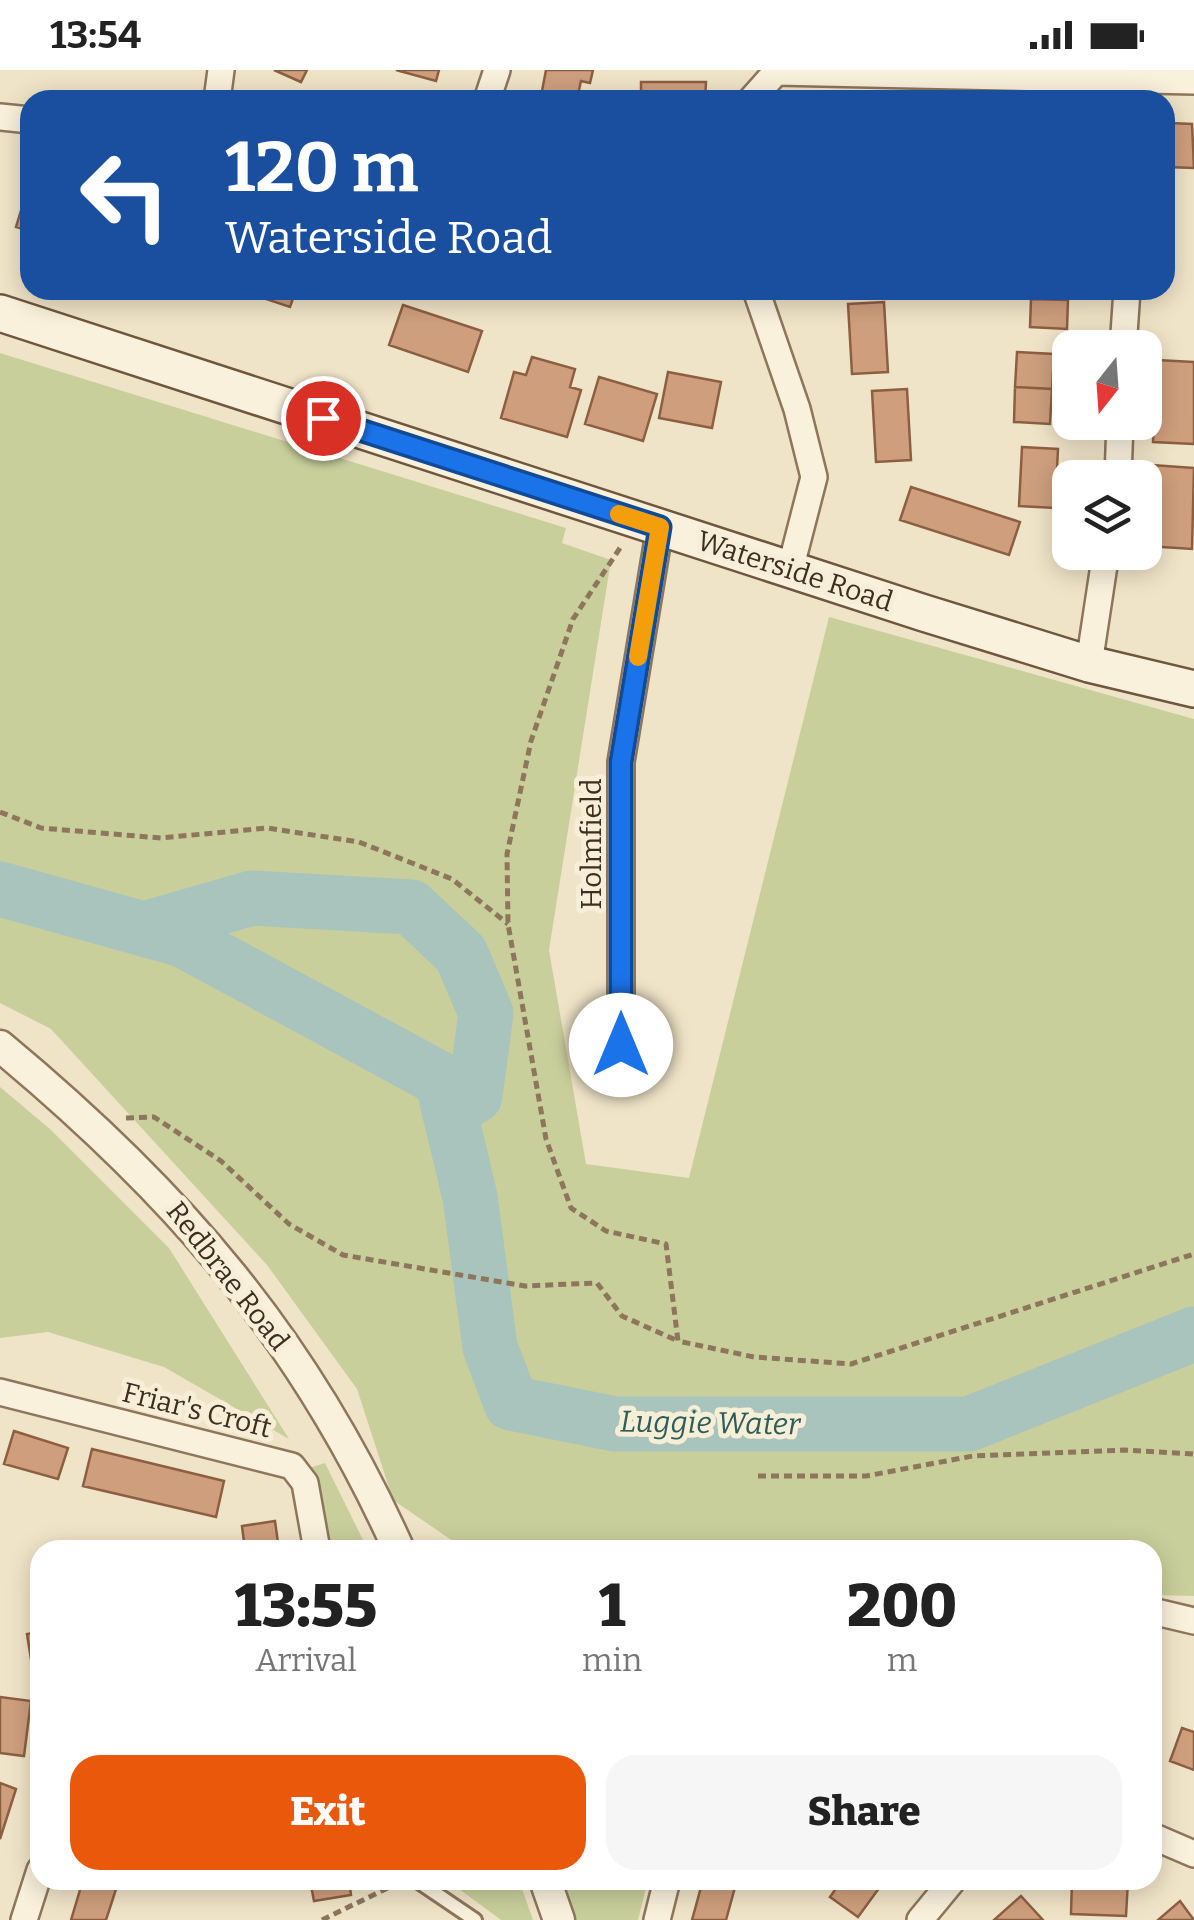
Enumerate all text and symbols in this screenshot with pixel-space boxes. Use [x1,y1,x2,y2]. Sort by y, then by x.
text: 13:54 [50,12,141,58]
text: 120 m [225,126,418,210]
icon: left [60,130,190,260]
text: Waterside Road [225,211,553,265]
north arrow [1052,330,1162,440]
map controls [1052,330,1162,570]
pin [281,376,366,461]
icon: arrive [296,391,351,446]
button: layers [1052,460,1162,570]
street label: Waterside Road [693,524,897,618]
street label: Holmfield [575,778,608,910]
position arrow [569,993,673,1097]
street label: Redbrae Road [160,1195,296,1357]
street label: Friar's Croft [119,1376,275,1444]
water label: Luggie Water [620,1403,802,1443]
text: 13:55 [235,1570,377,1642]
text: 1 [599,1570,625,1642]
text: 200 [847,1570,957,1642]
text: Arrival [255,1641,357,1679]
text: min [582,1641,642,1679]
text: m [887,1641,917,1679]
button: Exit [70,1755,586,1870]
button: Share [606,1755,1122,1870]

